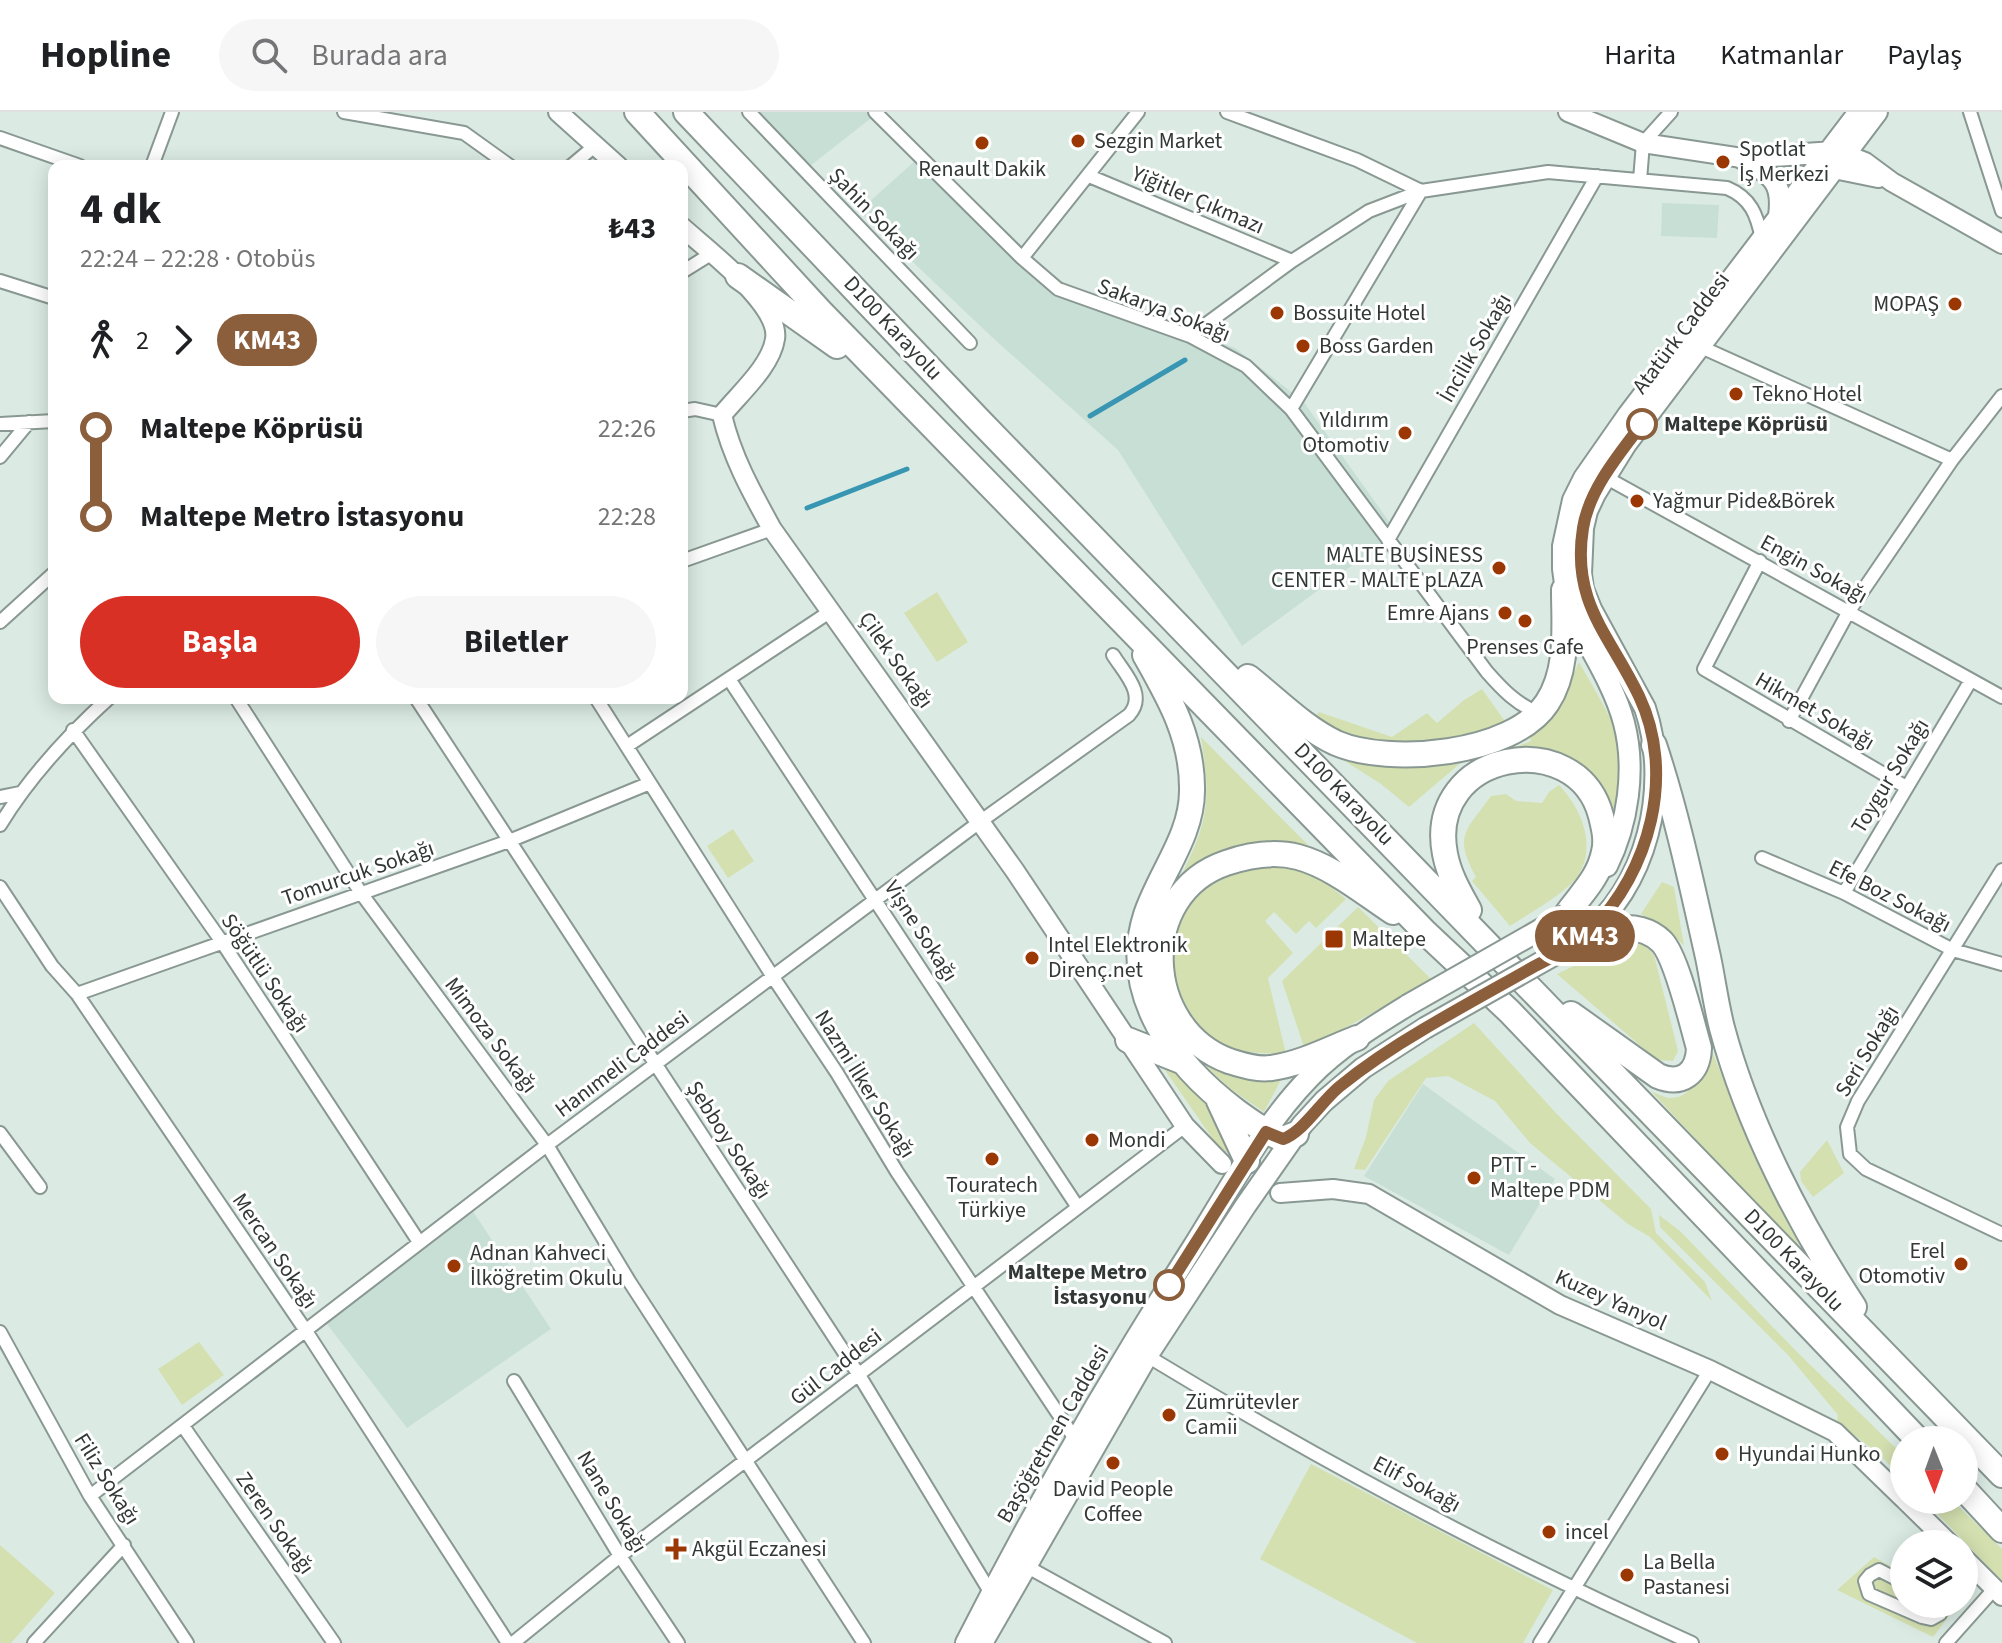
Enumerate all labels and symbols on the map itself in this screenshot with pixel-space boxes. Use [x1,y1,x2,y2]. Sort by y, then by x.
place label: Sezgin Market [1094,125,1223,157]
marker: Sezgin Market [1069,132,1087,150]
place label: Spotlat İş Merkezi [1739,133,1829,190]
marker: Renault Dakik [973,134,991,152]
place label: Renault Dakik [918,153,1046,185]
marker: Spotlat İş Merkezi [1714,153,1732,171]
street label: Yiğitler Çıkmazı [1126,157,1269,242]
street label: Şahin Sokağı [821,160,927,268]
street label: Atatürk Caddesi [1624,265,1738,401]
street label: D100 Karayolu [836,269,950,387]
street label: Sakarya Sokağı [1093,270,1235,350]
street label: İncilik Sokağı [1431,287,1519,409]
place label: MOPAŞ [1873,288,1939,320]
marker: MOPAŞ [1946,295,1964,313]
place label: Bossuite Hotel [1293,297,1426,329]
marker: Bossuite Hotel [1268,304,1286,322]
place label: Boss Garden [1319,330,1434,362]
marker: Boss Garden [1294,337,1312,355]
place label: Tekno Hotel [1752,378,1862,410]
marker: Tekno Hotel [1727,385,1745,403]
place label: Yıldırım Otomotiv [1302,404,1390,461]
place label: Maltepe Köprüsü [1664,408,1828,440]
marker: Maltepe Köprüsü [1627,409,1657,439]
marker: Yıldırım Otomotiv [1396,424,1414,442]
place label: Yağmur Pide&Börek [1652,485,1835,517]
marker: Yağmur Pide&Börek [1628,492,1646,510]
street label: Engin Sokağı [1754,526,1874,612]
place label: MALTE BUSİNESS CENTER - MALTE pLAZA [1271,539,1483,596]
marker: MALTE BUSİNESS CENTER - MALTE pLAZA [1490,559,1508,577]
place label: Emre Ajans [1387,597,1489,629]
marker: Emre Ajans [1496,604,1514,622]
street label: Çilek Sokağı [851,605,941,715]
marker: Prenses Cafe [1516,612,1534,630]
place label: Prenses Cafe [1466,631,1584,663]
street label: Hikmet Sokağı [1749,664,1881,758]
street label: Toygur Sokağı [1843,712,1937,840]
street label: D100 Karayolu [1286,735,1402,853]
street label: Tomurcuk Sokağı [278,832,438,914]
street label: Efe Boz Sokağı [1823,851,1957,941]
street label: Vişne Sokağı [876,874,966,988]
street label: Söğütlü Sokağı [213,907,317,1039]
line badge: KM43 [1529,910,1641,962]
place label: Maltepe [1352,923,1426,955]
marker: Maltepe [1323,928,1345,950]
place label: Intel Elektronik Direnç.net [1048,929,1188,986]
marker: Intel Elektronik Direnç.net [1023,949,1041,967]
street label: Mimoza Sokağı [437,970,545,1100]
street label: Seri Sokağı [1827,999,1907,1103]
street label: Hanımeli Caddesi [548,1003,696,1125]
street label: Nazmi İlker Sokağı [807,1004,923,1164]
street label: Şebboy Sokağı [679,1074,779,1206]
place label: Mondi [1108,1124,1166,1156]
marker: Mondi [1083,1131,1101,1149]
place label: PTT - Maltepe PDM [1490,1149,1610,1206]
marker: Touratech Türkiye [983,1150,1001,1168]
place label: Touratech Türkiye [946,1169,1038,1226]
marker: PTT - Maltepe PDM [1465,1169,1483,1187]
street label: Mercan Sokağı [224,1187,326,1315]
street label: D100 Karayolu [1736,1201,1852,1319]
place label: Erel Otomotiv [1858,1235,1946,1292]
place label: Adnan Kahveci İlköğretim Okulu [470,1237,623,1294]
marker: Erel Otomotiv [1952,1255,1970,1273]
place label: Maltepe Metro İstasyonu [1007,1256,1147,1313]
marker: Adnan Kahveci İlköğretim Okulu [445,1257,463,1275]
street label: Kuzey Yanyol [1550,1261,1672,1339]
marker: Maltepe Metro İstasyonu [1154,1270,1184,1300]
street label: Gül Caddesi [783,1321,889,1413]
street label: Başöğretmen Caddesi [989,1339,1117,1529]
place label: Zümrütevler Camii [1185,1386,1299,1443]
marker: Zümrütevler Camii [1160,1406,1178,1424]
north arrow [1890,1426,1978,1514]
street label: Filiz Sokağı [66,1427,148,1531]
place label: Hyundai Hunko [1738,1438,1881,1470]
street label: Nane Sokağı [569,1445,655,1559]
marker: Hyundai Hunko [1713,1445,1731,1463]
street label: Elif Sokağı [1367,1447,1467,1521]
marker: David People Coffee [1104,1454,1122,1472]
street label: Zeren Sokağı [228,1465,322,1581]
place label: David People Coffee [1053,1473,1173,1530]
place label: incel [1565,1516,1609,1548]
marker: incel [1540,1523,1558,1541]
place label: Akgül Eczanesi [692,1533,827,1565]
marker: Akgül Eczanesi [667,1540,685,1558]
place label: La Bella Pastanesi [1643,1546,1730,1603]
marker: La Bella Pastanesi [1618,1566,1636,1584]

